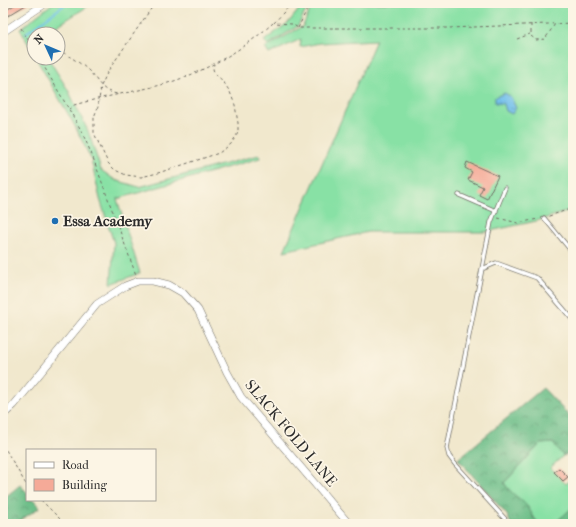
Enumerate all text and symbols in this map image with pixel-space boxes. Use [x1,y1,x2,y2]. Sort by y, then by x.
north arrow [26,26,66,66]
text: N [32,31,47,47]
place label: Essa Academy [63,212,153,230]
marker: Essa Academy [50,216,60,226]
street label: SLACK FOLD LANE [241,376,341,490]
legend [26,449,156,501]
text: Road [62,458,89,472]
text: Building [62,478,107,492]

